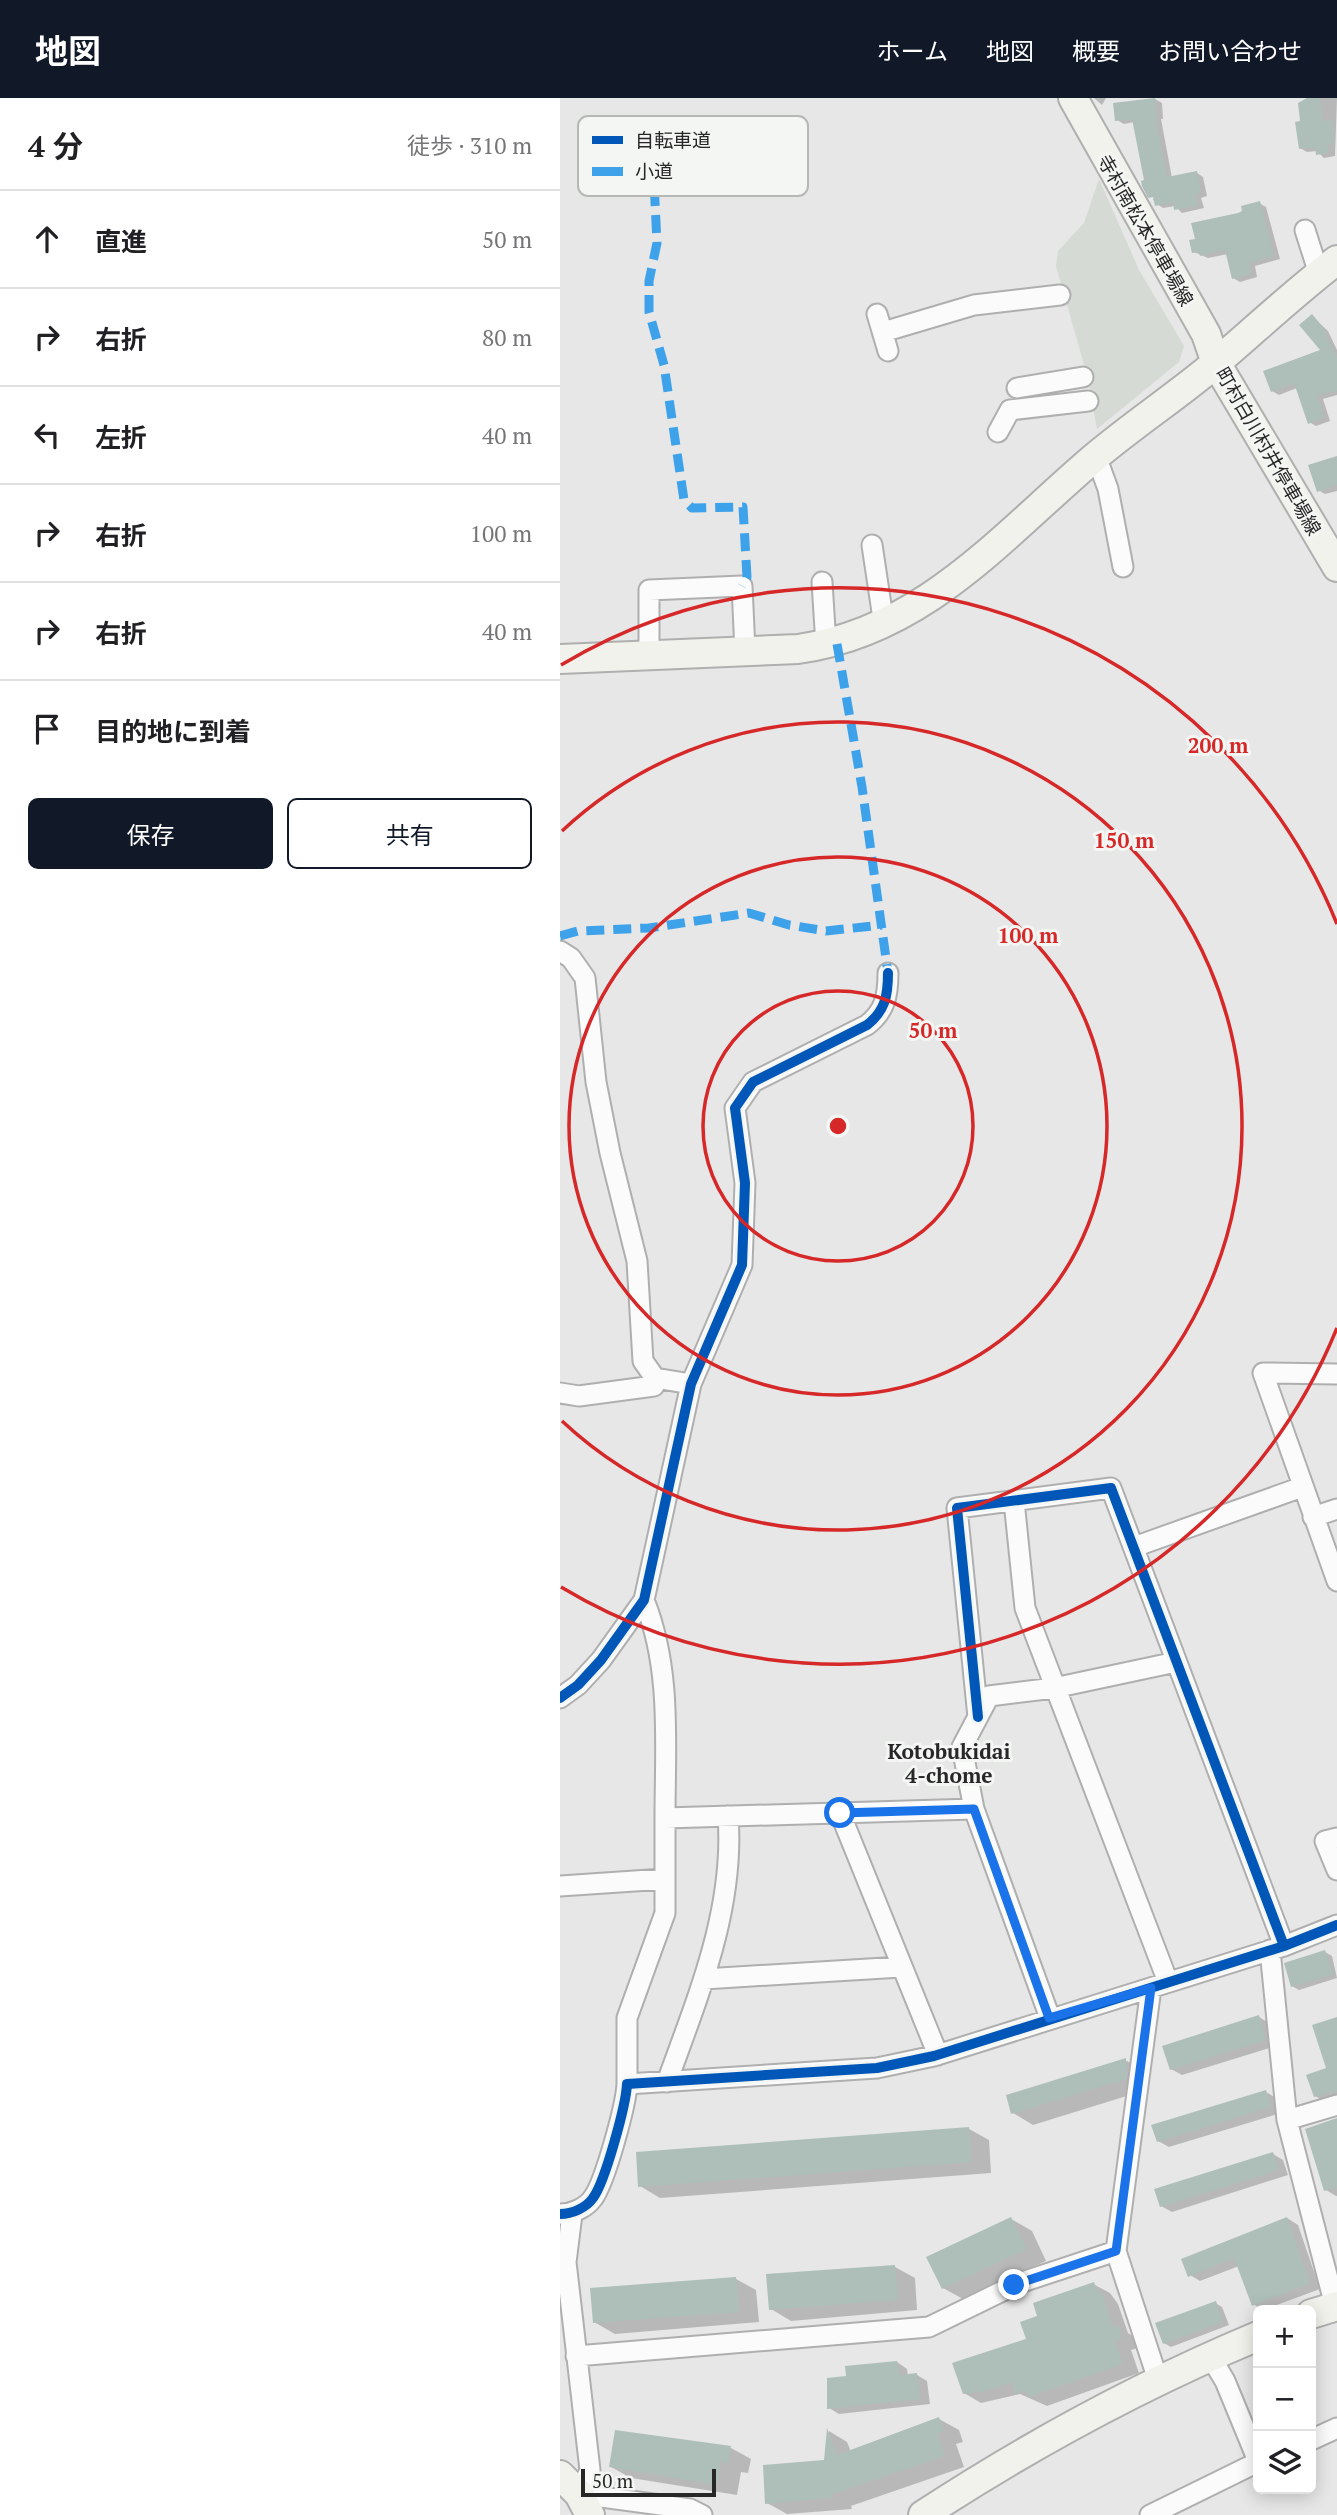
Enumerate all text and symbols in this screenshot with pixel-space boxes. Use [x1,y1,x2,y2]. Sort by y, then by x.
text: 地図 [35,29,101,72]
text: ホーム [877,35,948,67]
text: 地図 [986,35,1034,67]
text: 概要 [1072,35,1120,67]
text: お問い合わせ [1158,35,1302,67]
legend [578,116,808,196]
text: 4 分 [28,126,83,166]
text: 自転車道 [635,127,711,152]
text: 徒歩 · 310 m [407,130,532,161]
street label: 寺村南松本停車場線 [1092,150,1200,310]
text: 小道 [635,158,673,183]
icon: ahead [28,220,66,258]
text: 直進 [95,224,147,258]
text: 50 m [482,224,532,255]
icon: right [28,318,66,356]
text: 右折 [95,322,147,356]
text: 80 m [482,322,532,353]
street label: 町村白川村井停車場線 [1211,362,1327,540]
icon: left [28,416,66,454]
text: 左折 [95,420,147,454]
text: 40 m [482,420,532,451]
icon: right [28,514,66,552]
text: 右折 [95,518,147,552]
text: 100 m [470,518,532,549]
icon: right [28,612,66,650]
text: 右折 [95,616,147,650]
text: 40 m [482,616,532,647]
icon: arrive [28,710,66,748]
text: 目的地に到着 [95,714,251,748]
text: 200 m [1188,731,1249,759]
button: 保存 [28,798,273,869]
button: 共有 [287,798,532,869]
text: 150 m [1094,826,1155,854]
text: 100 m [998,921,1059,949]
text: 50 m [909,1016,958,1044]
centre of rings [826,1114,850,1138]
district label: Kotobukidai 4-chome [887,1737,1011,1789]
route start [824,1797,855,1828]
route end [998,2269,1029,2300]
map controls [1253,2305,1316,2494]
button: + [1253,2305,1316,2368]
button: − [1253,2368,1316,2431]
button: layers [1253,2431,1316,2494]
scale bar [581,2466,716,2498]
text: 50 m [592,2468,633,2493]

